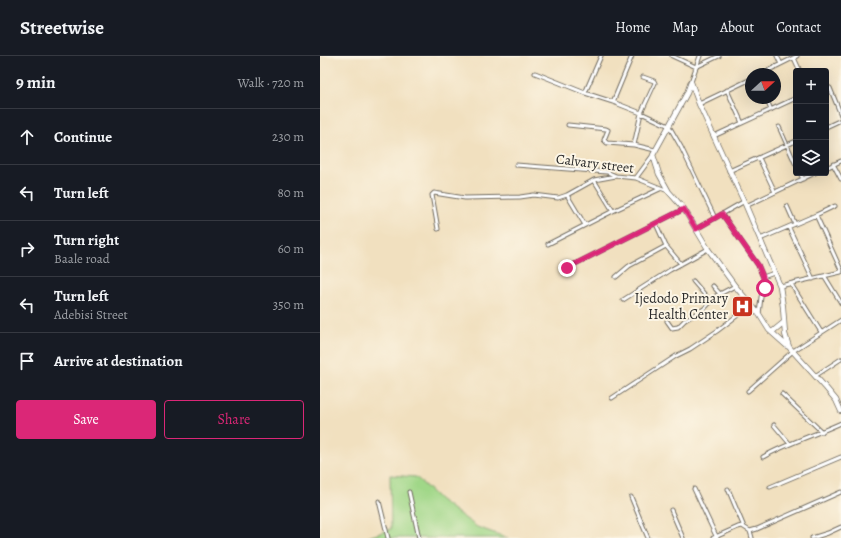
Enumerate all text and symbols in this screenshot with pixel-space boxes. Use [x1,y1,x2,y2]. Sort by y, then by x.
text: Streetwise [20,15,104,41]
text: Home [615,18,650,37]
text: Map [672,18,698,37]
text: About [720,18,754,37]
text: Contact [776,18,821,37]
north arrow [745,68,781,104]
map controls [793,68,829,176]
button: + [793,68,829,104]
text: 9 min [16,71,56,94]
text: Walk · 720 m [238,74,304,91]
button: − [793,104,829,140]
icon: ahead [16,126,38,148]
text: Continue [54,127,112,147]
text: 230 m [272,128,304,145]
button: layers [793,140,829,176]
street label: Calvary street [555,149,635,178]
icon: left [16,182,38,204]
text: Turn left [54,183,109,203]
text: 80 m [277,184,304,201]
text: Turn right [54,230,119,250]
icon: right [16,238,38,260]
text: 60 m [278,240,304,257]
text: Baale road [54,250,110,267]
route end [558,259,576,277]
route start [756,279,774,297]
text: Turn left [54,286,109,306]
place label: Ijedodo Primary Health Center [635,289,729,324]
hospital icon: Ijedodo Primary Health Center [730,293,756,319]
icon: left [16,294,38,316]
text: 350 m [273,296,304,313]
text: Adebisi Street [54,306,128,323]
icon: arrive [16,350,38,372]
text: Arrive at destination [54,351,183,371]
button: Save [16,400,156,439]
button: Share [164,400,304,439]

